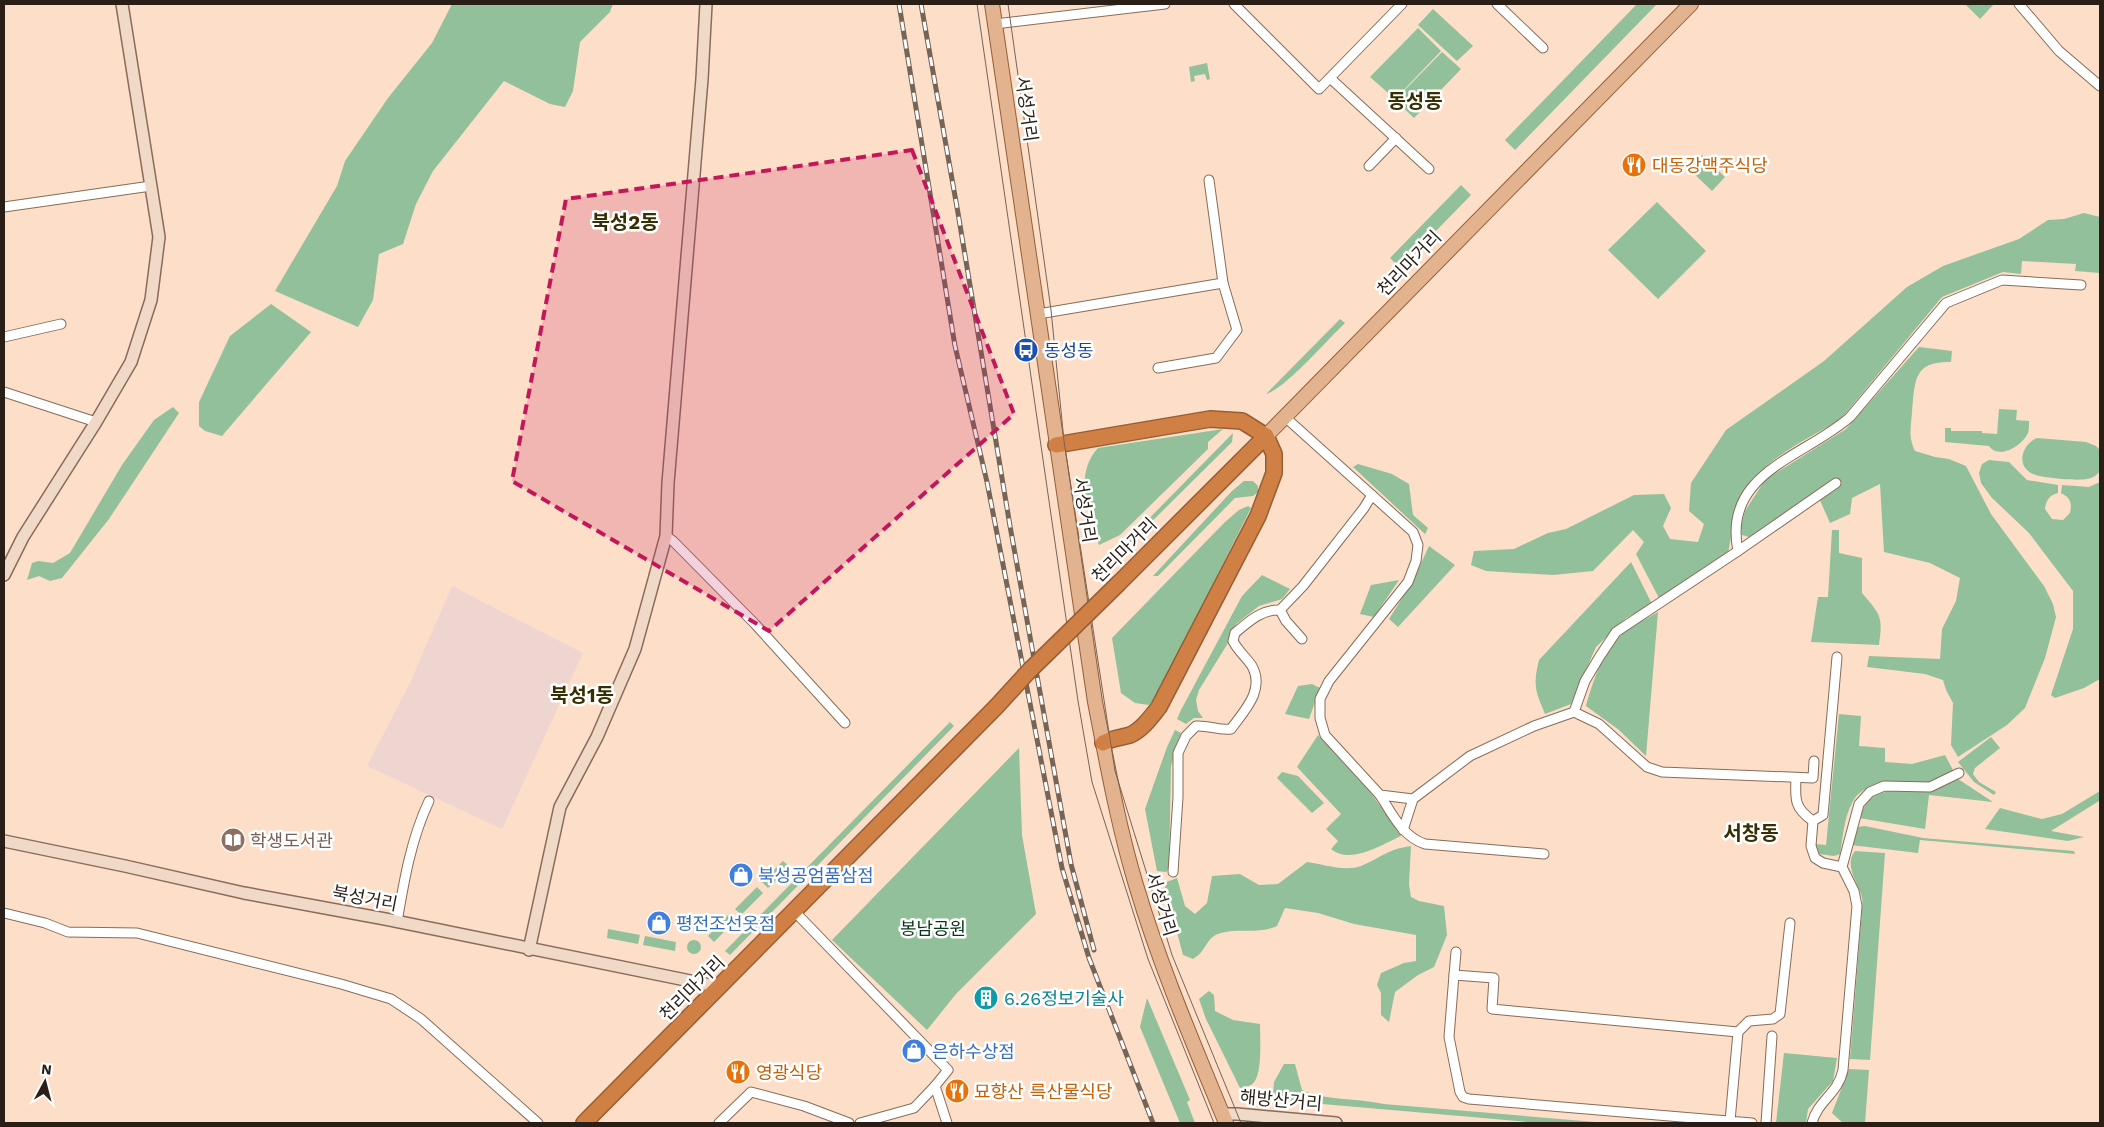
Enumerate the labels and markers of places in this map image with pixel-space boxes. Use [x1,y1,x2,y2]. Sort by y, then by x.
restaurant icon: 대동강맥주식당 [1621,152,1647,178]
place label: 대동강맥주식당 [1652,155,1768,176]
bus stop icon: 동성동 [1013,337,1039,363]
place label: 동성동 [1044,340,1094,361]
library icon: 학생도서관 [220,827,246,853]
place label: 학생도서관 [250,830,333,851]
shop icon: 북성공엄품삼점 [728,862,754,888]
place label: 북성공엄품삼점 [758,865,874,886]
shop icon: 평전조선옷점 [646,910,672,936]
place label: 평전조선옷점 [676,913,775,934]
building icon: 6.26정보기술사 [973,985,999,1011]
place label: 6.26정보기술사 [1004,988,1124,1009]
shop icon: 은하수상점 [901,1038,927,1064]
place label: 은하수상점 [932,1041,1015,1062]
restaurant icon: 영광식당 [725,1059,751,1085]
place label: 영광식당 [756,1062,822,1083]
restaurant icon: 묘향산 륵산물식당 [944,1078,970,1104]
place label: 묘향산 륵산물식당 [974,1081,1113,1102]

